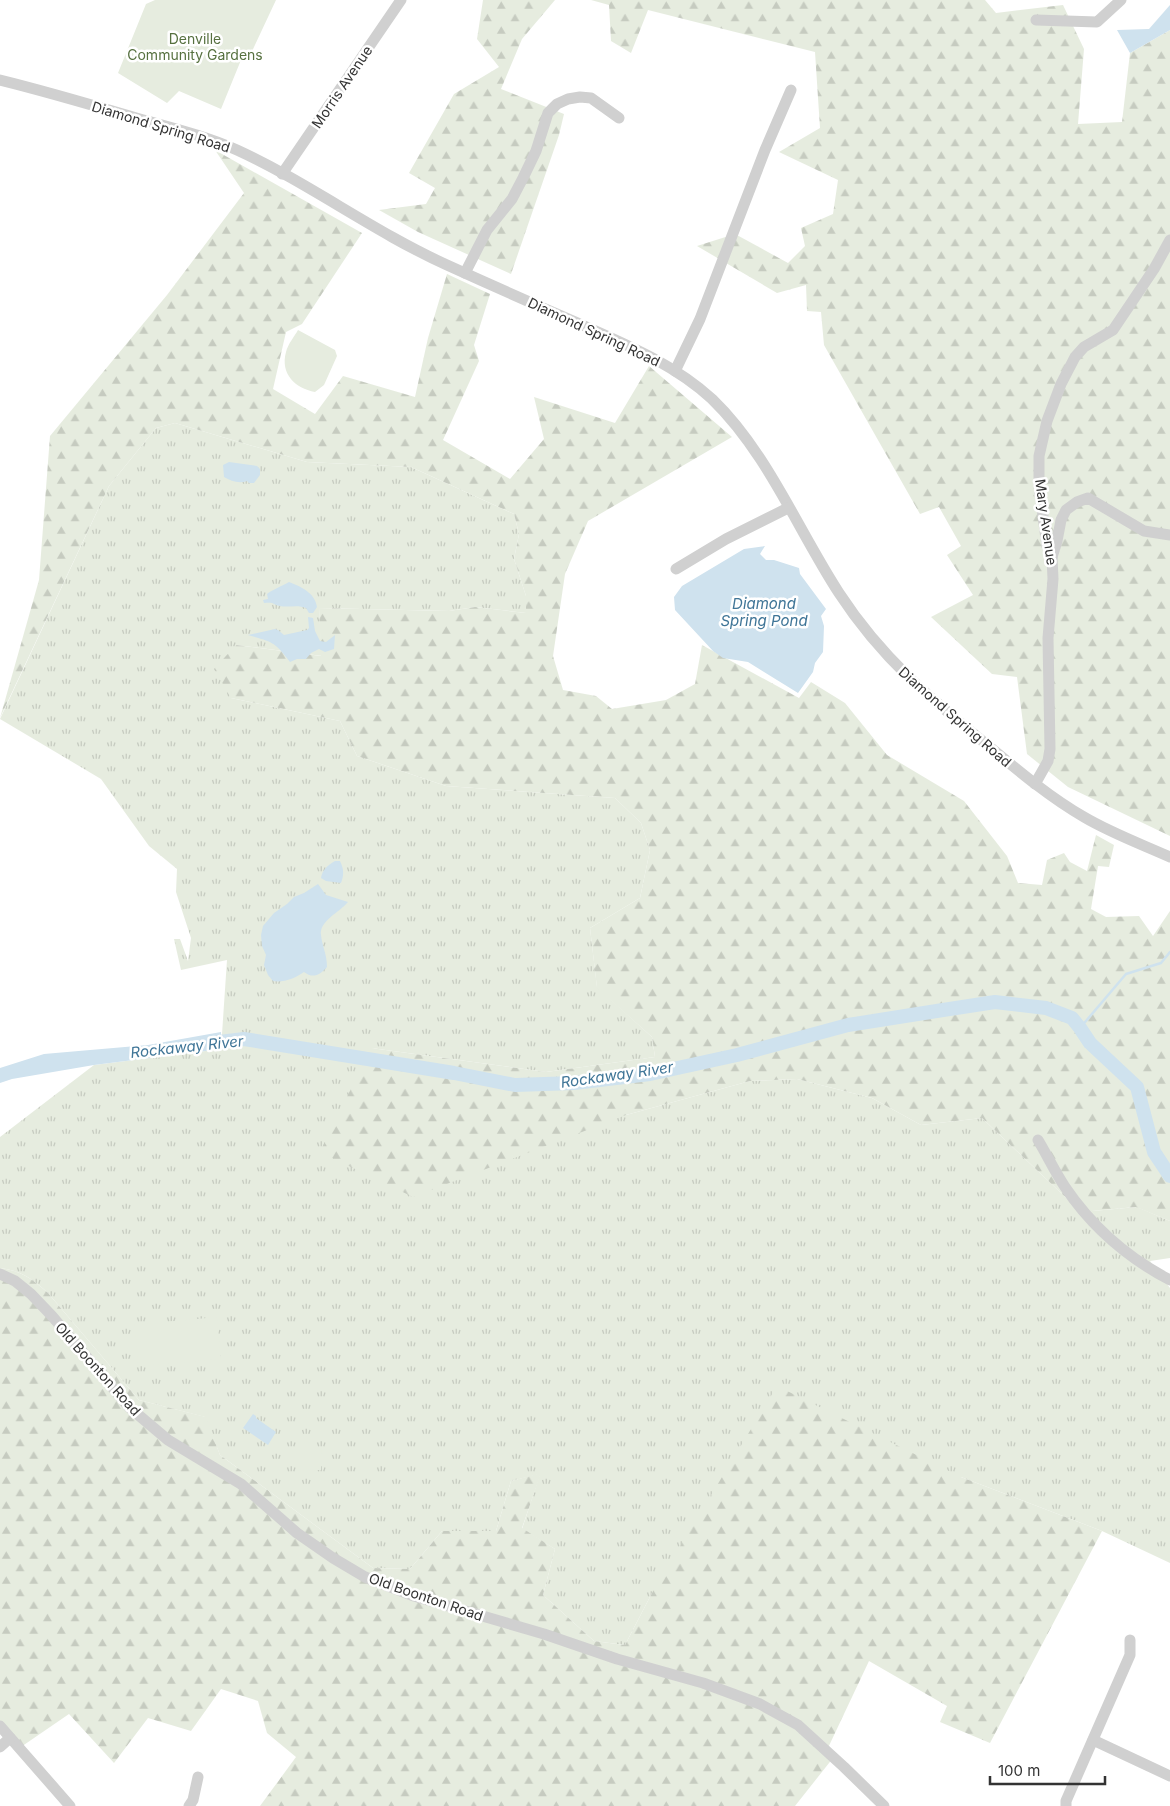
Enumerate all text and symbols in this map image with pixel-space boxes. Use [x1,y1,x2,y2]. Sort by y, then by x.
park label: Denville Community Gardens [127,30,263,63]
street label: Morris Avenue [308,42,375,131]
street label: Diamond Spring Road [90,97,232,156]
street label: Diamond Spring Road [525,293,663,370]
street label: Mary Avenue [1032,478,1061,566]
water label: Diamond Spring Pond [720,594,808,630]
street label: Diamond Spring Road [895,663,1015,770]
water label: Rockaway River [130,1031,245,1062]
water label: Rockaway River [559,1057,675,1092]
street label: Old Boonton Road [52,1319,145,1419]
street label: Old Boonton Road [367,1569,485,1624]
scale bar [990,1754,1105,1786]
text: 100 m [998,1761,1040,1780]

